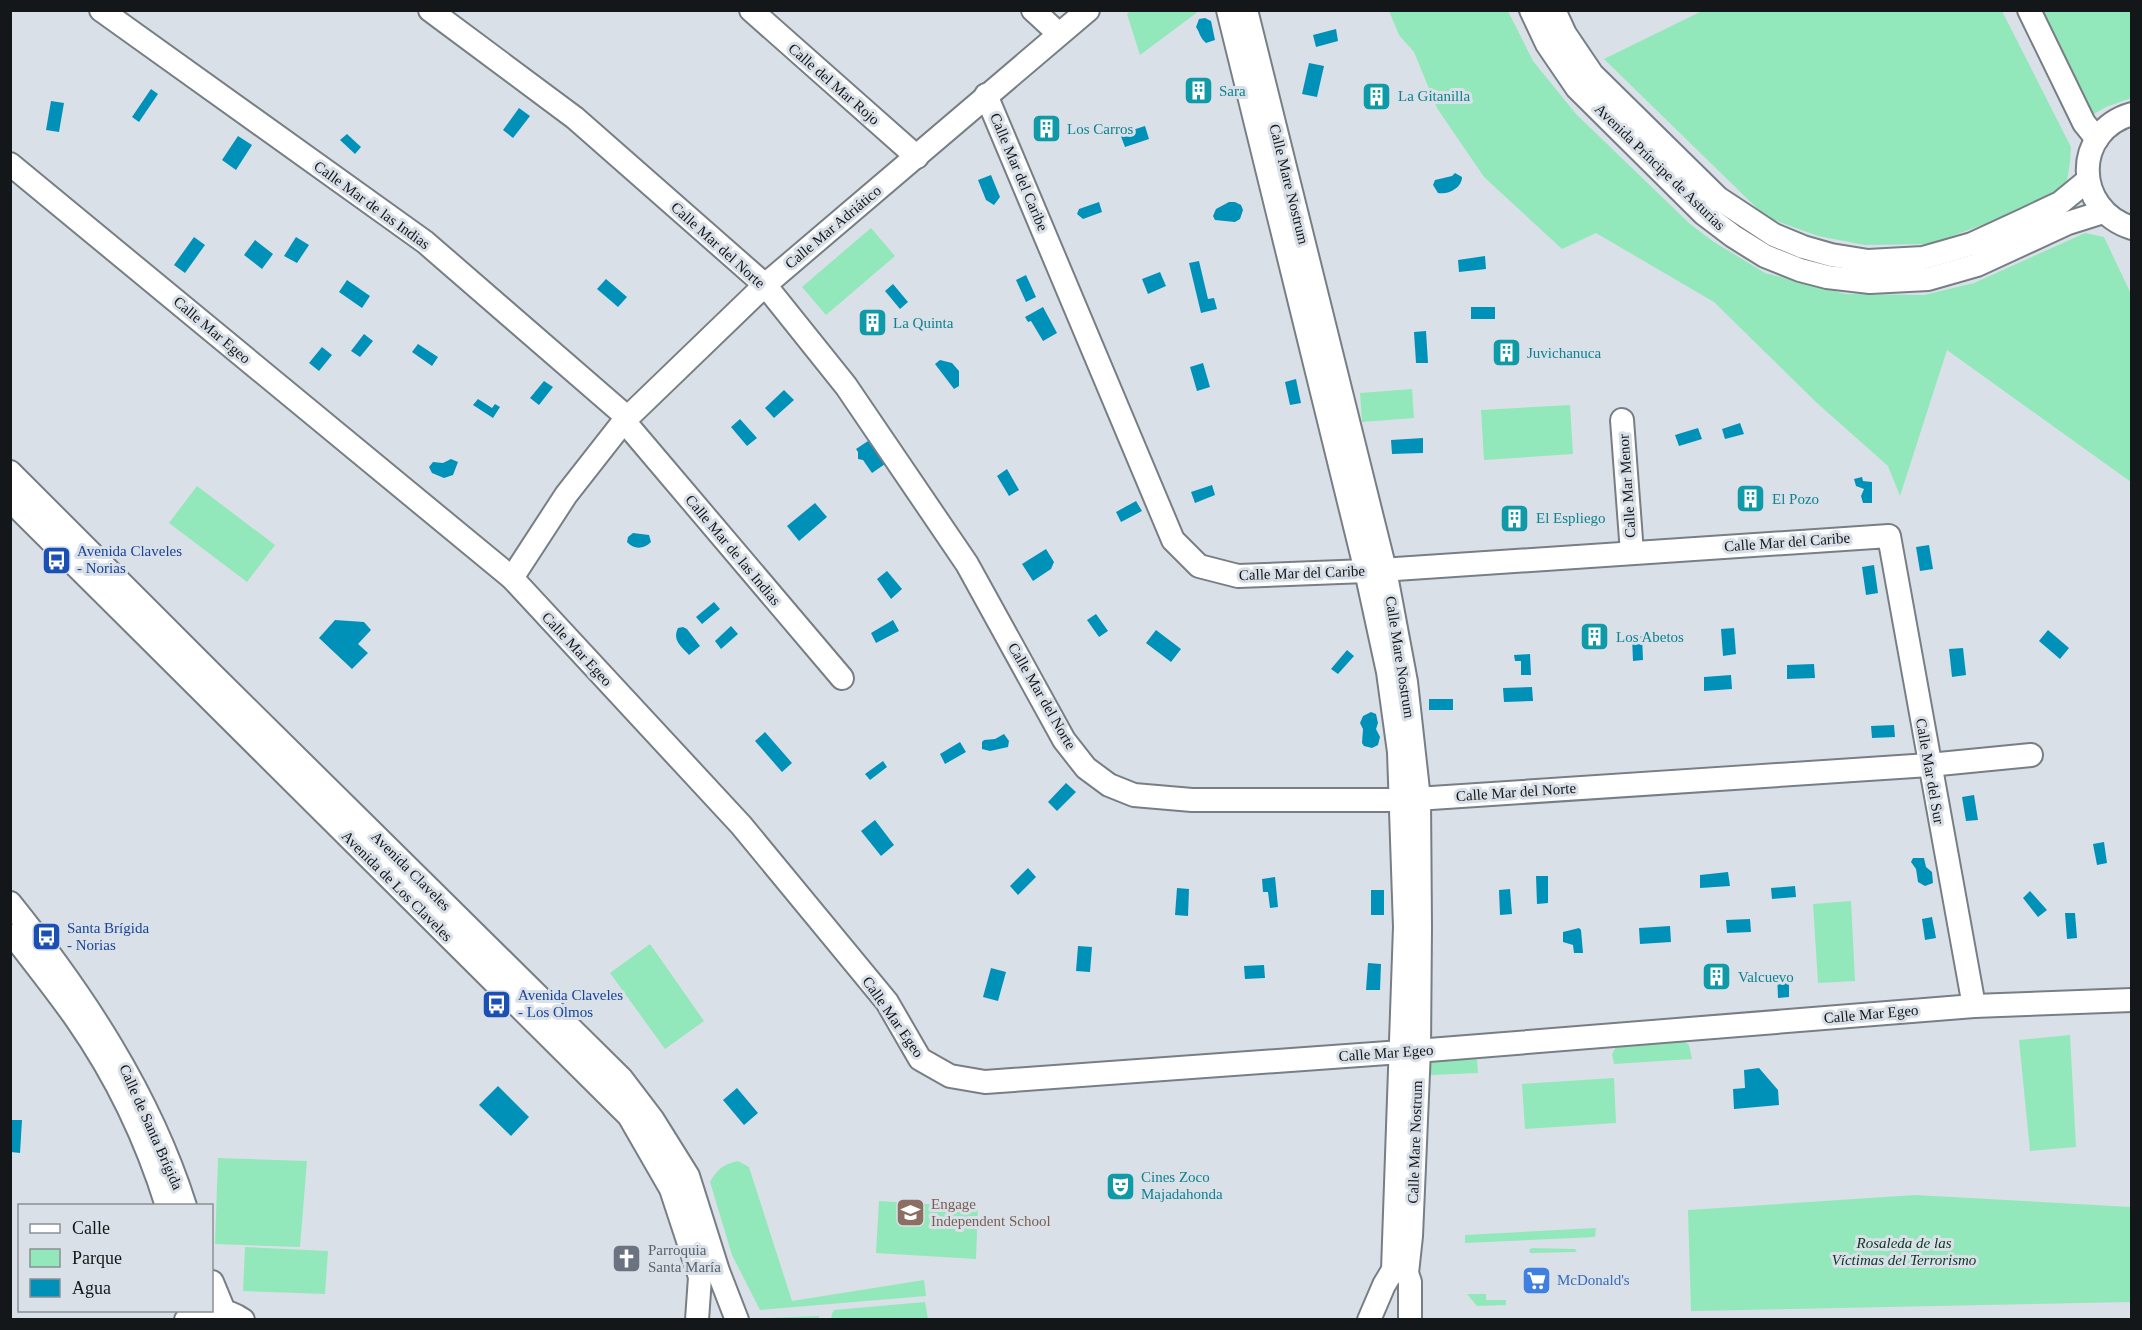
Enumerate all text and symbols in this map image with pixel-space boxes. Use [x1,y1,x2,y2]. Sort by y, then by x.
street label: Calle del Mar Rojo [785,40,883,128]
building icon: Sara [1182,75,1214,107]
building icon: La Gitanilla [1361,80,1393,112]
place label: Sara [1219,83,1246,99]
place label: La Gitanilla [1398,88,1470,104]
street label: Avenida Príncipe de Asturias [1592,101,1728,233]
street label: Calle Mar del Caribe [987,111,1051,234]
building icon: Los Carros [1030,113,1062,145]
place label: Los Carros [1067,121,1133,137]
street label: Calle Mare Nostrum [1266,122,1312,246]
street label: Calle Mar de las Indias [311,158,433,252]
street label: Calle Mar Adriático [782,182,884,272]
street label: Calle Mar del Norte [668,199,768,291]
street label: Calle Mar Egeo [170,293,254,367]
building icon: La Quinta [856,307,888,339]
place label: La Quinta [893,315,954,331]
building icon: Juvichanuca [1490,337,1522,369]
place label: Juvichanuca [1527,345,1601,361]
street label: Calle Mar Menor [1615,433,1639,539]
building icon: El Pozo [1735,483,1767,515]
place label: El Pozo [1772,491,1819,507]
street label: Calle Mar de las Indias [682,492,784,609]
building icon: El Espliego [1499,502,1531,534]
place label: El Espliego [1536,510,1606,526]
street label: Calle Mar del Caribe [1723,530,1851,554]
place label: Avenida Claveles - Norias [77,543,182,576]
bus stop icon: Avenida Claveles - Norias [40,544,72,576]
street label: Calle Mar del Caribe [1239,563,1366,583]
street label: Calle Mare Nostrum [1382,595,1418,719]
street label: Calle Mar Egeo [539,609,615,689]
building icon: Los Abetos [1579,621,1611,653]
place label: Los Abetos [1616,629,1684,645]
street label: Calle Mar del Norte [1005,640,1079,752]
street label: Calle Mar del Sur [1913,717,1947,825]
street label: Calle Mar del Norte [1455,780,1577,804]
street label: Avenida de Los Claveles [339,828,456,945]
street label: Avenida Claveles [368,828,454,914]
place label: Santa Brígida - Norias [67,920,149,953]
bus stop icon: Santa Brígida - Norias [30,921,62,953]
building icon: Valcuevo [1701,961,1733,993]
place label: Valcuevo [1738,969,1794,985]
street label: Calle Mar Egeo [859,974,927,1060]
place label: Avenida Claveles - Los Olmos [518,987,623,1020]
bus stop icon: Avenida Claveles - Los Olmos [481,988,513,1020]
street label: Calle Mar Egeo [1823,1002,1919,1026]
street label: Calle Mar Egeo [1338,1042,1434,1064]
street label: Calle de Santa Brígida [116,1062,186,1192]
street label: Calle Mare Nostrum [1405,1080,1425,1204]
place label: Cines Zoco Majadahonda [1141,1169,1223,1202]
theatre icon: Cines Zoco Majadahonda [1104,1170,1136,1202]
place label: Engage Independent School [931,1196,1051,1229]
school or university icon: Engage Independent School [894,1197,926,1229]
legend [18,1204,213,1312]
text: Calle [72,1218,110,1238]
park label: Rosaleda de las Víctimas del Terrorismo [1832,1235,1977,1268]
place label: Parroquia Santa María [648,1242,721,1275]
church icon: Parroquia Santa María [611,1243,643,1275]
text: Parque [72,1248,122,1268]
supermarket icon: McDonald's [1520,1264,1552,1296]
place label: McDonald's [1557,1272,1630,1288]
text: Agua [72,1278,111,1298]

